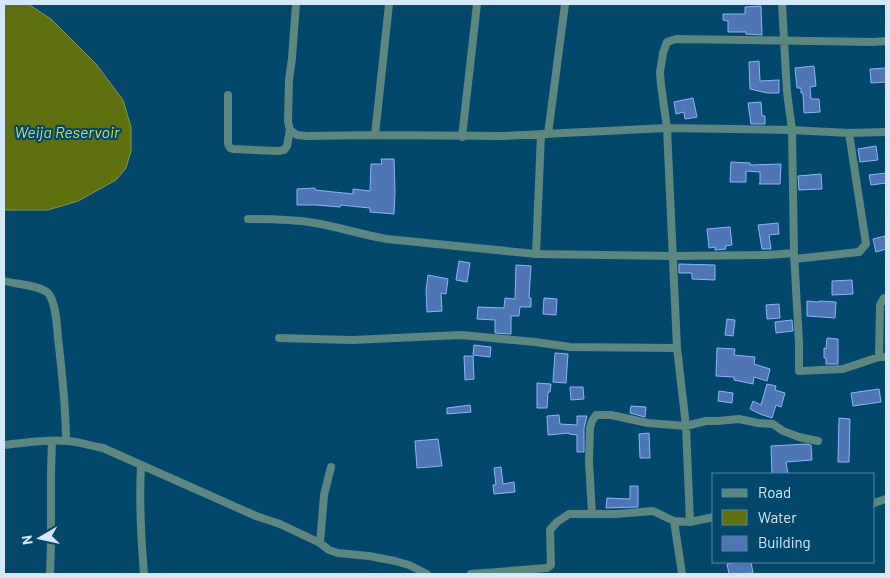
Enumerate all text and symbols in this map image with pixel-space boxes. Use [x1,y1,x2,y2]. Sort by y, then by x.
water label: Weija Reservoir [14,122,121,141]
legend [712,473,875,563]
text: Road [758,483,791,501]
text: Water [758,508,797,526]
north arrow [15,513,65,563]
text: Building [758,533,811,551]
text: N [18,534,36,546]

